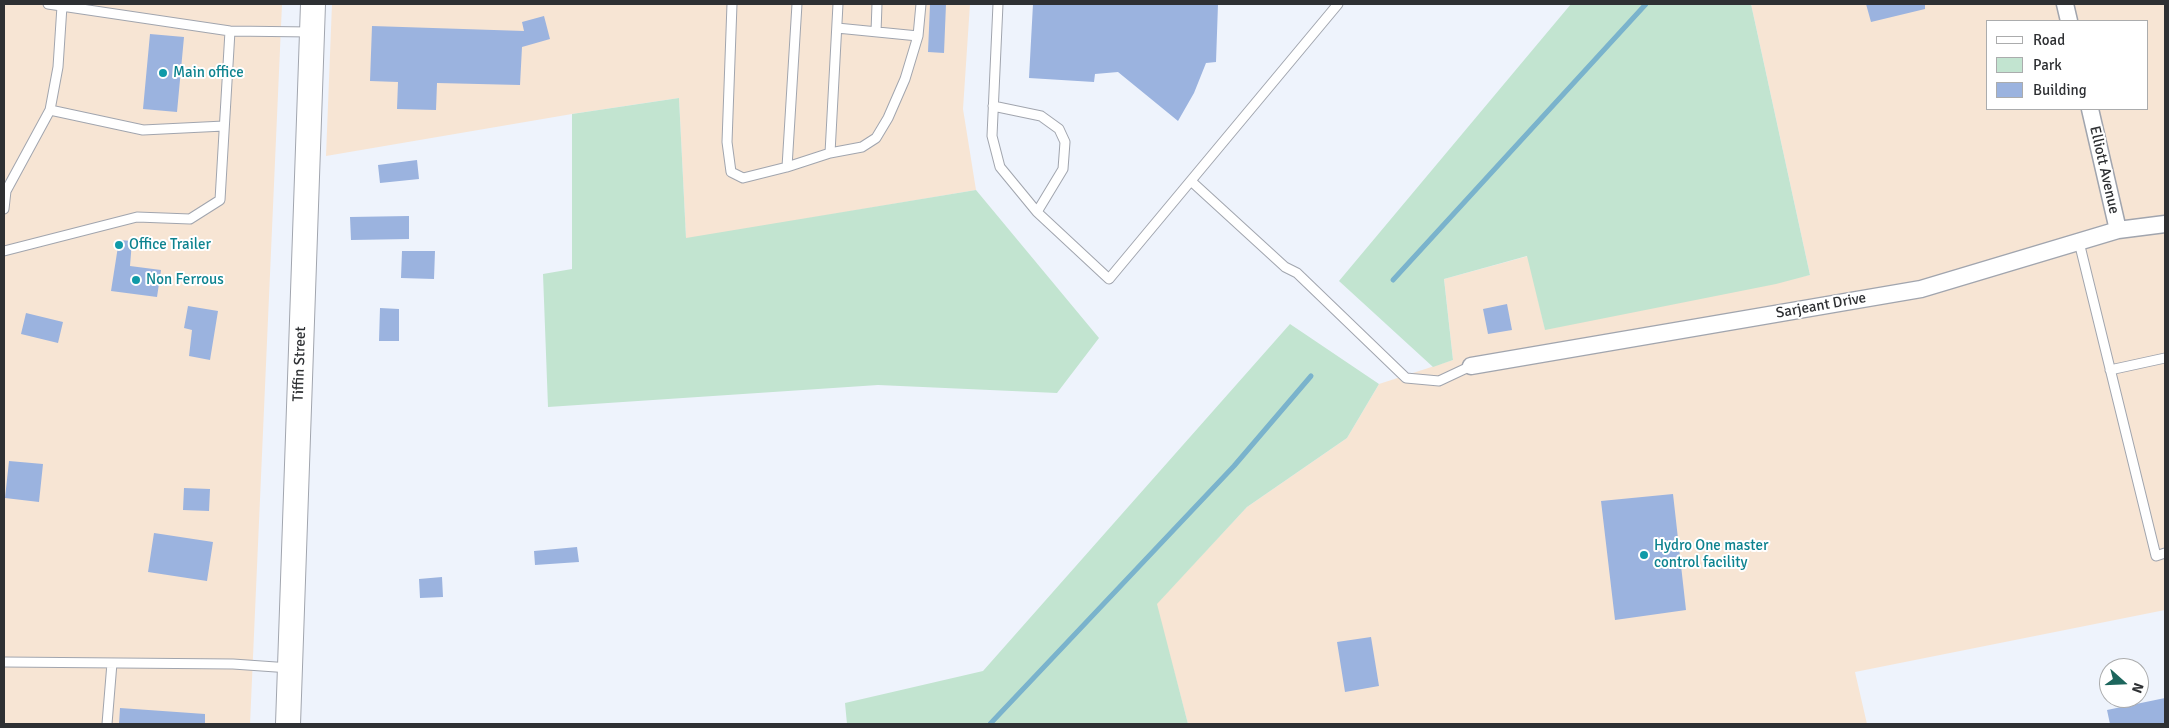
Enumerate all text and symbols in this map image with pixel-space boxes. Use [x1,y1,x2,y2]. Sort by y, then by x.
legend [1986,20,2149,110]
text: Road [2033,31,2065,49]
text: Park [2033,56,2062,74]
place label: Main office [173,64,244,82]
marker: Main office [157,67,169,79]
text: Building [2033,81,2087,99]
street label: Elliott Avenue [2085,124,2123,216]
place label: Office Trailer [129,236,211,254]
marker: Office Trailer [113,239,125,251]
place label: Non Ferrous [146,271,224,289]
marker: Non Ferrous [130,274,142,286]
street label: Sarjeant Drive [1774,289,1868,323]
street label: Tiffin Street [290,326,310,402]
place label: Hydro One master control facility [1654,537,1768,572]
marker: Hydro One master control facility [1638,549,1650,561]
north arrow [2099,658,2149,708]
text: N [2128,680,2147,695]

